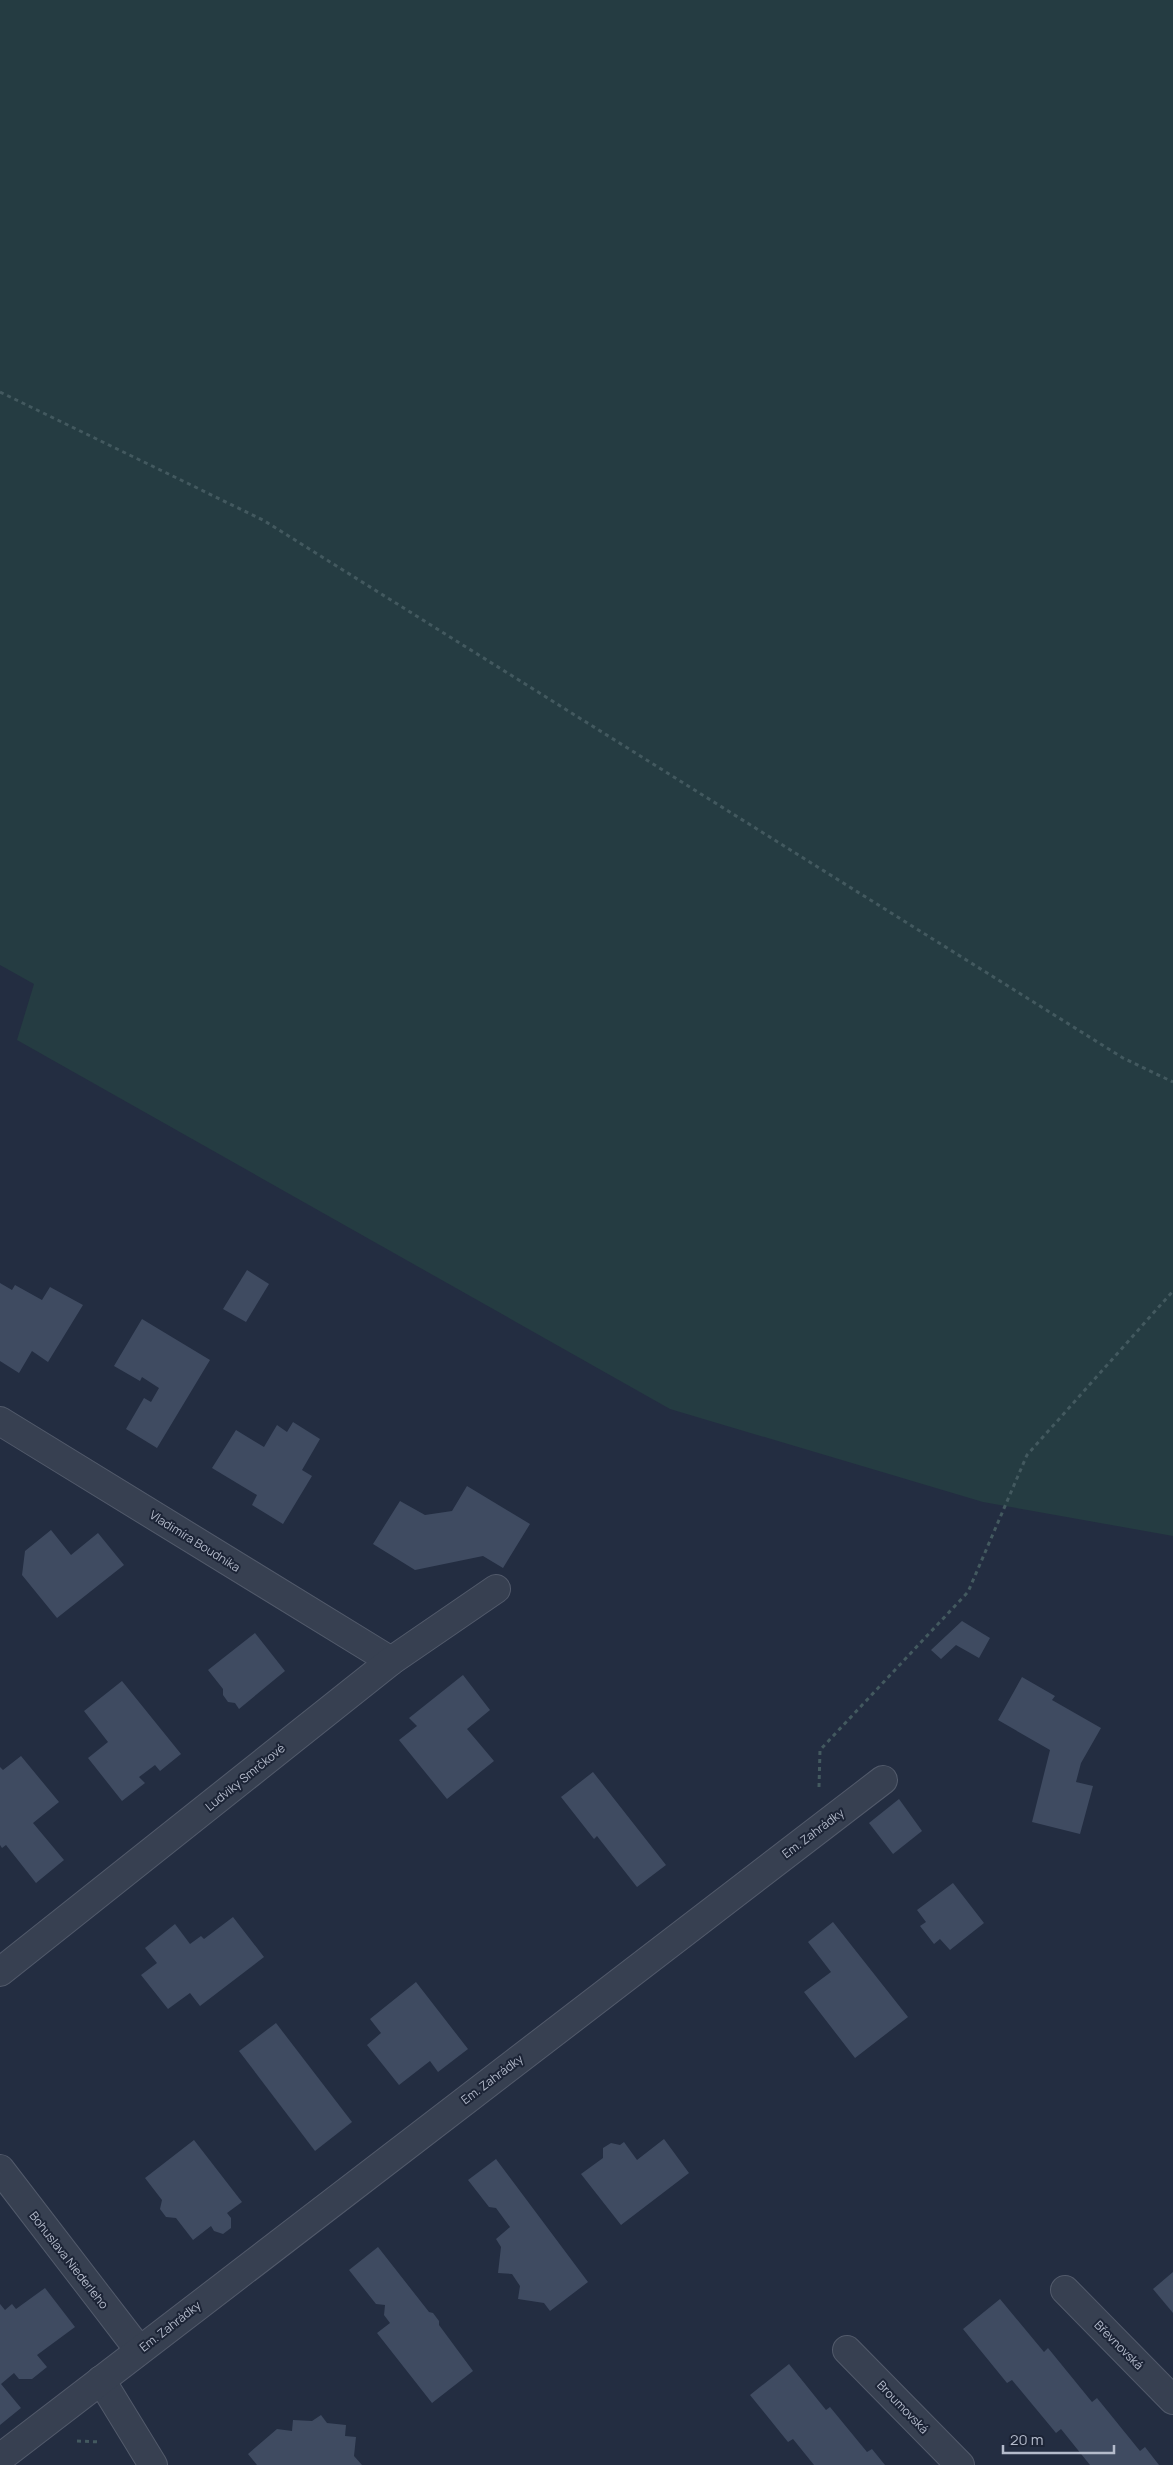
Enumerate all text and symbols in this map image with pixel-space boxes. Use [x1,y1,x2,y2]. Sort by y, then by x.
street label: Vladimíra Boudníka [146,1506,244,1576]
street label: Ludviky Smrčkové [202,1740,288,1814]
street label: Em. Zahrádky [778,1804,848,1862]
street label: Em. Zahrádky [457,2050,527,2108]
street label: Bohuslava Niederleho [25,2208,113,2312]
street label: Em. Zahrádky [136,2296,205,2355]
street label: Břevnovská [1091,2317,1147,2373]
street label: Broumovská [873,2377,933,2437]
scale bar [1003,2422,1114,2454]
text: 20 m [1010,2429,1043,2450]

